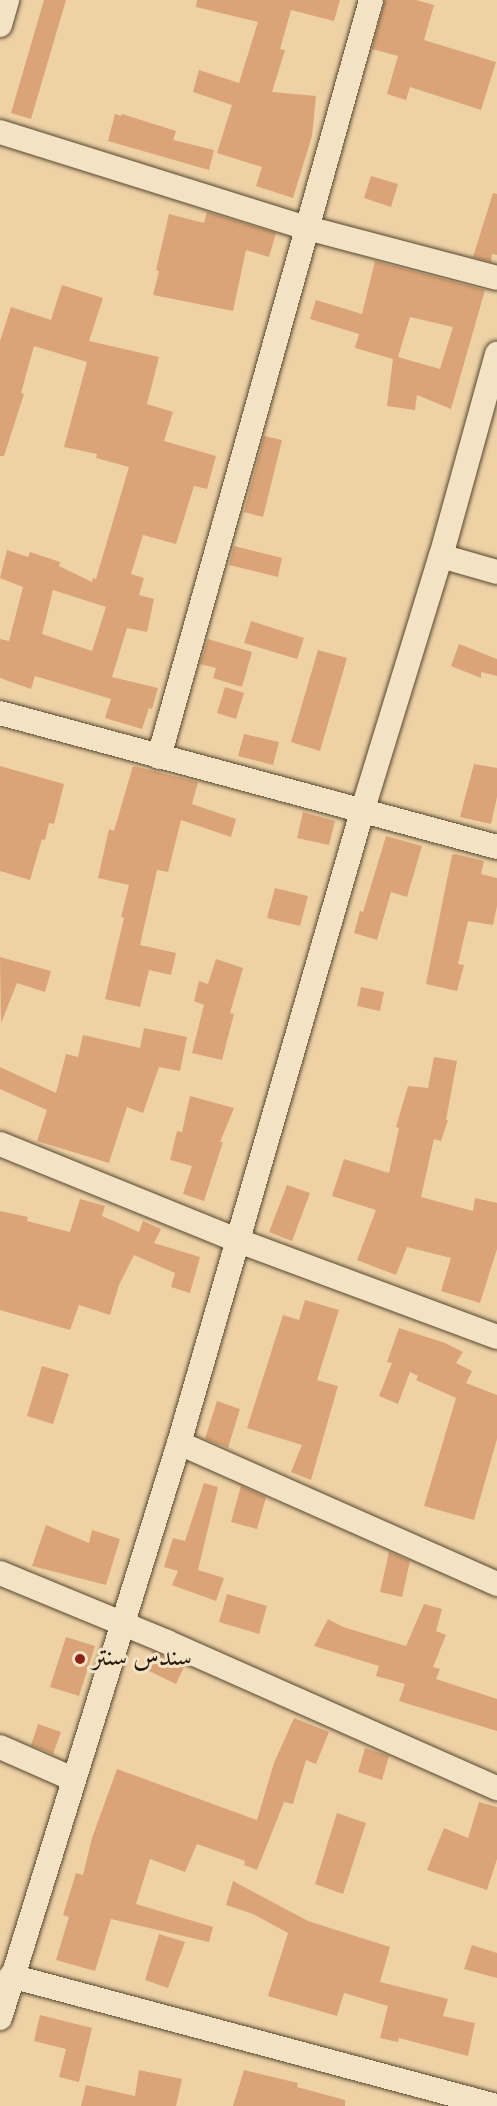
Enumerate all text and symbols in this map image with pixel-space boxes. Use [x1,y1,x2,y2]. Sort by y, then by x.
place label: سندس سنتر [92,1643,192,1675]
marker: سندس سنتر [73,1652,87,1666]

